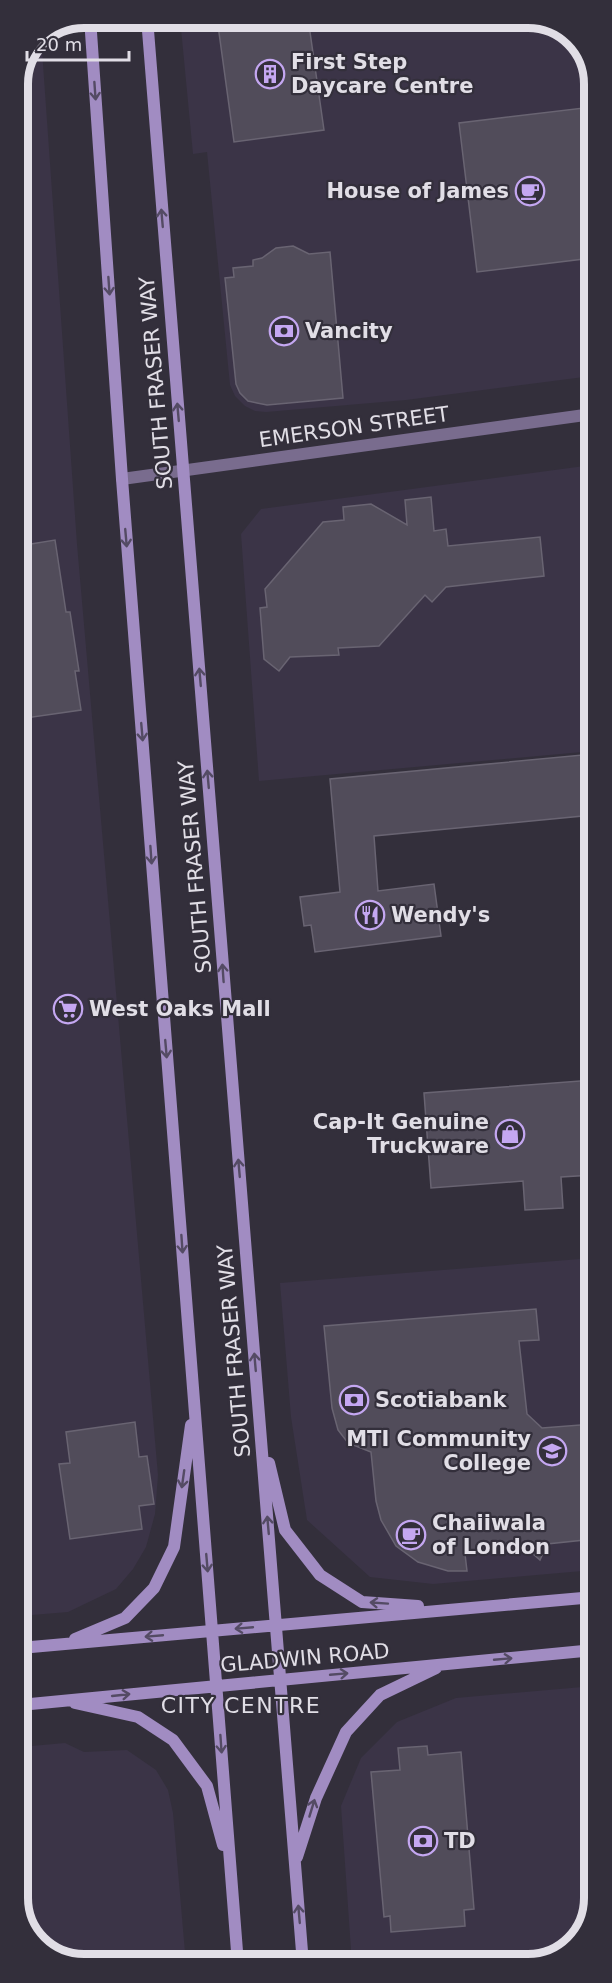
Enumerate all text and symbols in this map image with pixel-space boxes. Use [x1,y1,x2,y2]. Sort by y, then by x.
scale bar [27,24,129,62]
text: 20 m [36,34,82,55]
place label: First Step Daycare Centre [291,50,473,98]
building icon: First Step Daycare Centre [254,58,286,90]
one-way arrow [90,81,101,101]
cafe icon: House of James [514,175,546,207]
place label: House of James [327,179,509,203]
one-way arrow [156,208,167,228]
street label: SOUTH FRASER WAY [135,275,177,491]
one-way arrow [103,276,114,296]
bank icon: Vancity [268,315,300,347]
place label: Vancity [305,319,393,343]
street label: EMERSON STREET [257,402,451,452]
one-way arrow [172,403,183,423]
one-way arrow [121,527,132,547]
one-way arrow [194,668,205,688]
one-way arrow [136,722,147,742]
street label: SOUTH FRASER WAY [174,759,216,975]
one-way arrow [202,769,213,789]
one-way arrow [146,844,157,864]
restaurant icon: Wendy's [354,899,386,931]
place label: Wendy's [391,903,490,927]
one-way arrow [218,964,229,984]
supermarket icon: West Oaks Mall [52,993,84,1025]
place label: West Oaks Mall [89,997,271,1021]
one-way arrow [161,1039,172,1059]
place label: Cap-It Genuine Truckware [313,1110,489,1158]
shop icon: Cap-It Genuine Truckware [494,1118,526,1150]
one-way arrow [233,1158,244,1178]
one-way arrow [177,1233,188,1253]
street label: SOUTH FRASER WAY [213,1243,255,1459]
one-way arrow [249,1352,260,1372]
bank icon: Scotiabank [338,1384,370,1416]
place label: Scotiabank [375,1388,508,1412]
place label: MTI Community College [346,1427,531,1475]
school or university icon: MTI Community College [536,1435,568,1467]
one-way arrow [178,1469,189,1489]
place label: Chaiiwala of London [432,1511,550,1559]
one-way arrow [262,1515,273,1535]
cafe icon: Chaiiwala of London [395,1519,427,1551]
one-way arrow [202,1553,213,1573]
one-way arrow [369,1598,389,1609]
one-way arrow [234,1623,254,1634]
one-way arrow [144,1631,164,1642]
street label: GLADWIN ROAD [219,1639,391,1677]
one-way arrow [492,1653,512,1664]
one-way arrow [328,1668,348,1679]
one-way arrow [110,1689,130,1700]
district label: CITY CENTRE [161,1693,321,1718]
one-way arrow [216,1734,227,1754]
one-way arrow [307,1799,318,1818]
bank icon: TD [407,1825,439,1857]
place label: TD [444,1829,476,1853]
one-way arrow [293,1904,304,1924]

